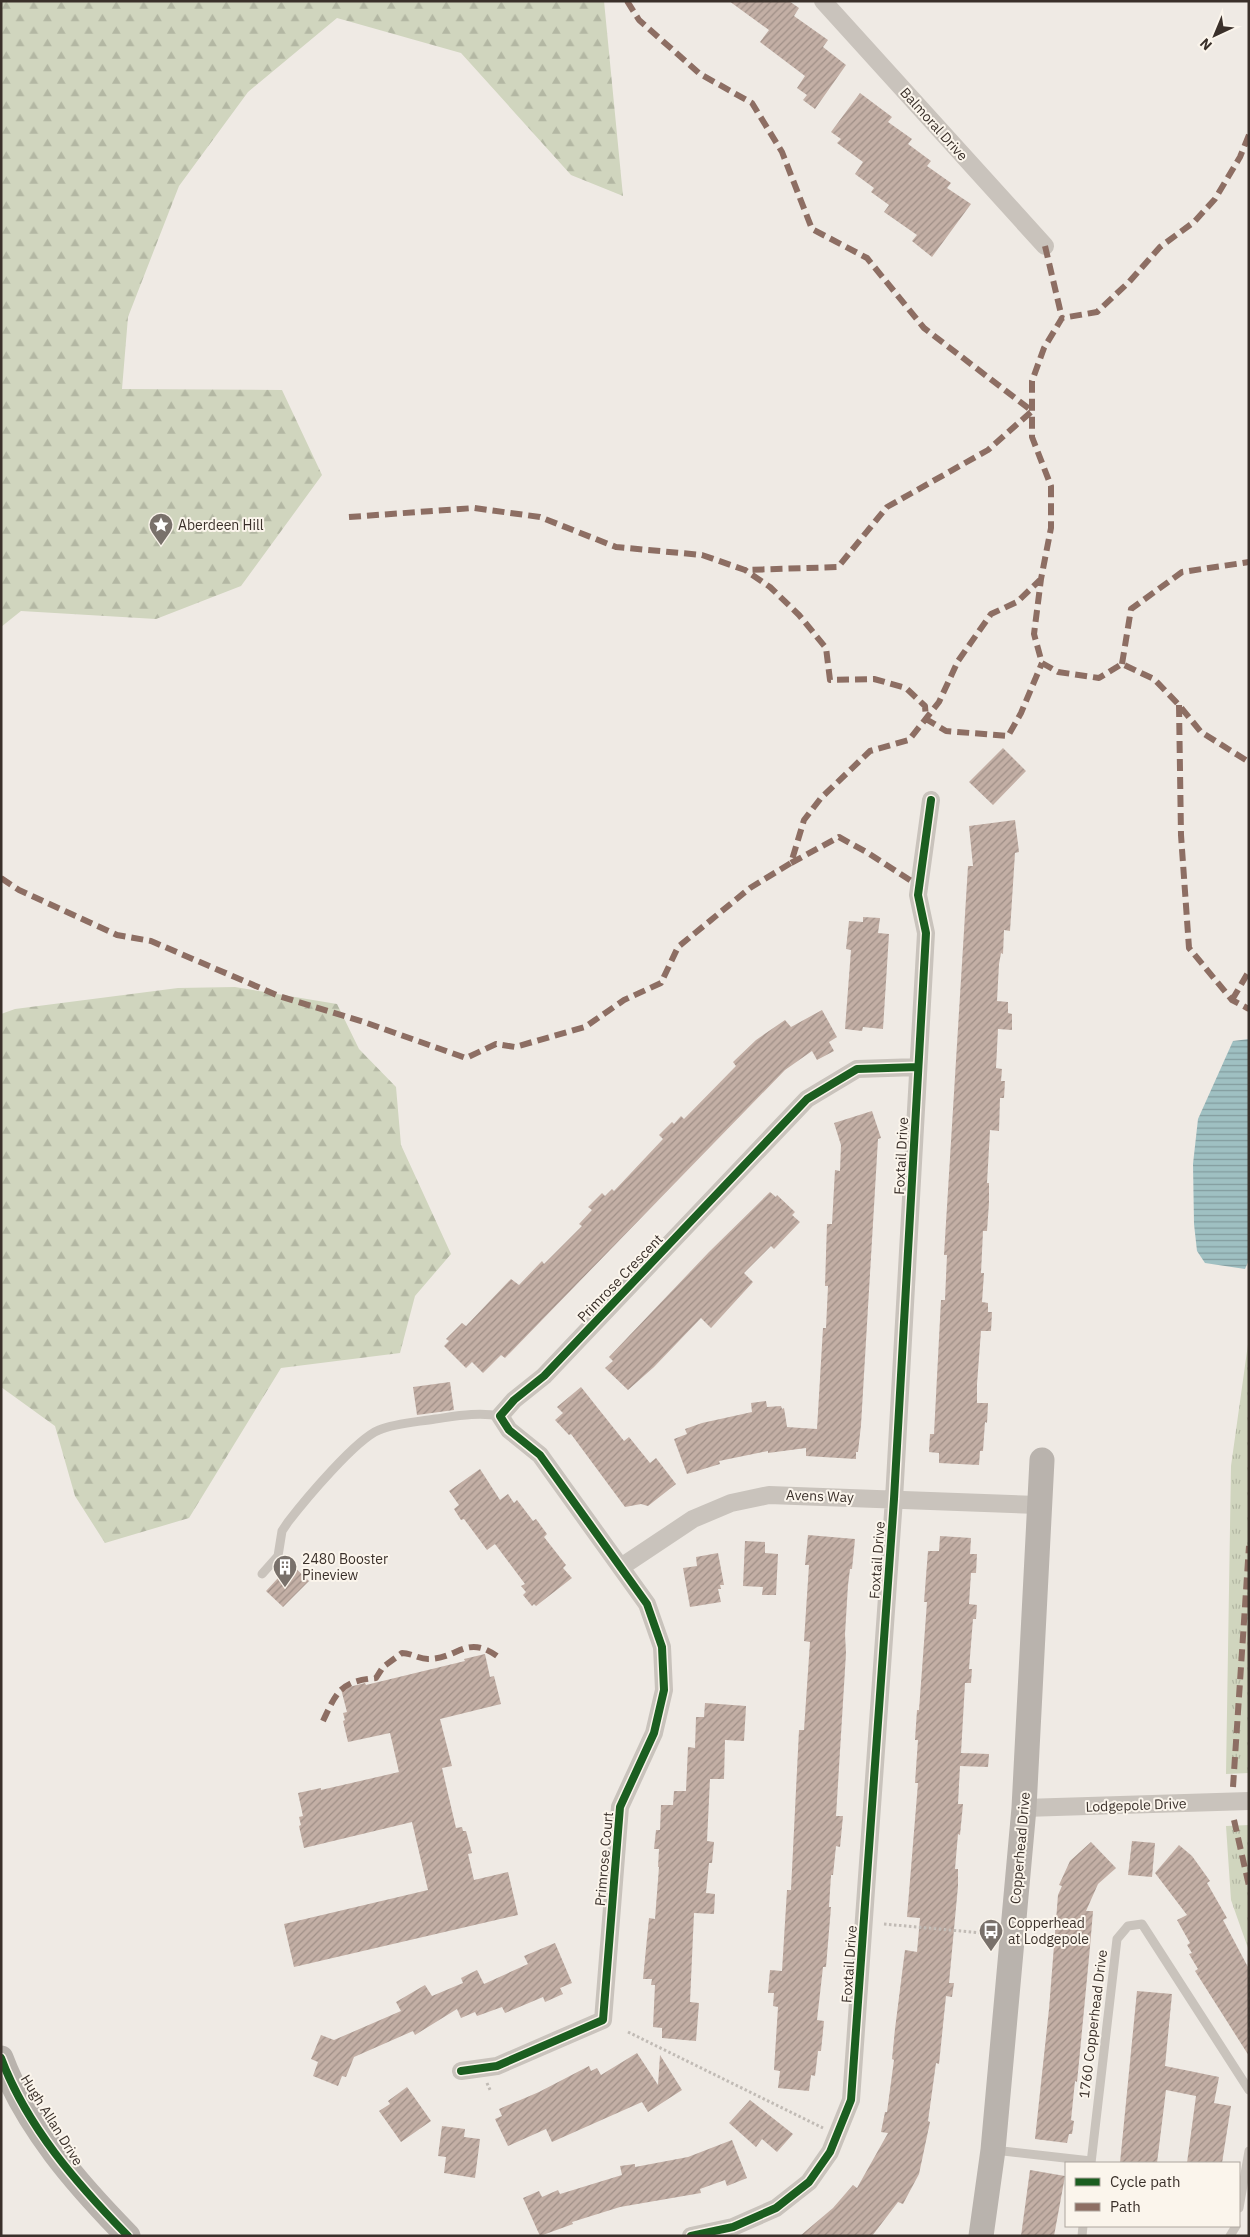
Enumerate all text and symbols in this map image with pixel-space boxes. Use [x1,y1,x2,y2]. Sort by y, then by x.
north arrow [1190,10,1240,60]
text: N [1196,34,1216,54]
street label: Balmoral Drive [896,84,972,165]
place icon: Aberdeen Hill [148,512,174,546]
place label: Aberdeen Hill [178,516,264,534]
street label: Foxtail Drive [890,1116,912,1195]
street label: Primrose Crescent [573,1230,667,1326]
street label: Avens Way [786,1486,854,1506]
street label: Foxtail Drive [865,1520,889,1599]
place label: 2480 Booster Pineview [302,1550,388,1584]
building icon: 2480 Booster Pineview [272,1554,298,1588]
street label: Copperhead Drive [1006,1791,1034,1905]
street label: Lodgepole Drive [1085,1794,1187,1816]
street label: Primrose Court [591,1811,617,1907]
place label: Copperhead at Lodgepole [1008,1914,1089,1948]
bus stop icon: Copperhead at Lodgepole [978,1918,1004,1952]
street label: Foxtail Drive [837,1924,861,2003]
street label: 1760 Copperhead Drive [1075,1948,1111,2099]
street label: Hugh Allan Drive [17,2071,87,2169]
legend [1065,2162,1240,2227]
text: Cycle path [1110,2172,1181,2191]
text: Path [1110,2197,1141,2216]

